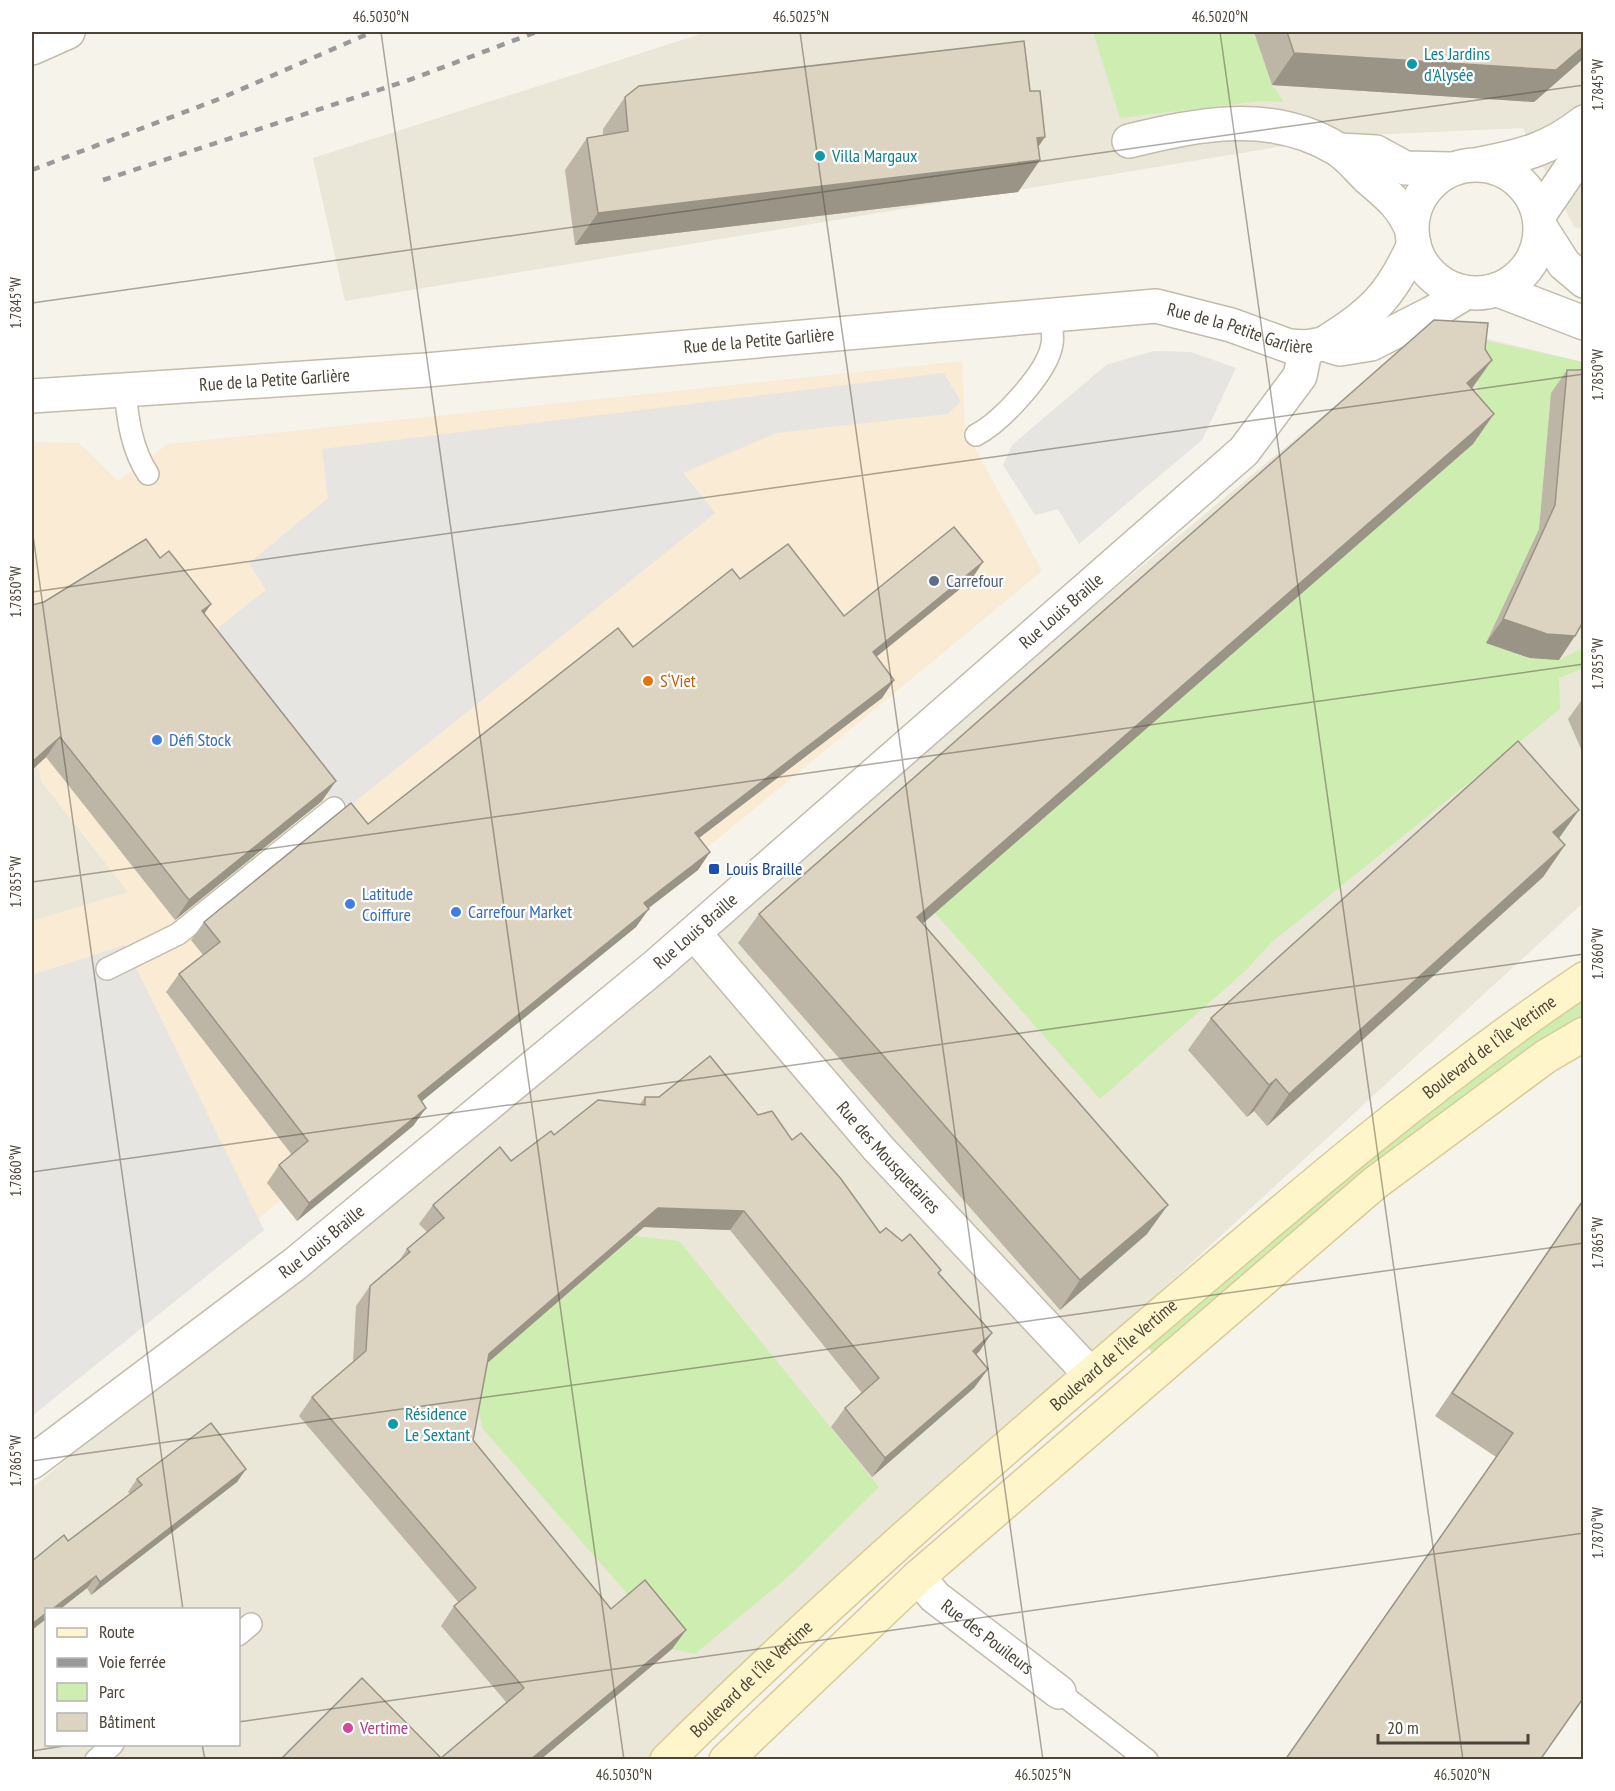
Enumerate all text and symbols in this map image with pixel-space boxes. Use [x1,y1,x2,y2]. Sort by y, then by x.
text: 46.5030°N [353,7,409,26]
text: 46.5025°N [773,7,829,26]
text: 46.5020°N [1192,7,1248,26]
place label: Les Jardins d'Alysée [1424,42,1490,86]
marker: Les Jardins d'Alysée [1405,57,1419,71]
text: 1.7845°W [1588,59,1607,111]
place label: Villa Margaux [831,144,918,167]
marker: Villa Margaux [813,149,827,163]
text: 1.7845°W [6,277,25,329]
street label: Rue de la Petite Garlière [1165,297,1315,358]
street label: Rue de la Petite Garlière [683,322,835,358]
text: 1.7850°W [1588,349,1607,401]
street label: Rue de la Petite Garlière [198,363,350,396]
text: 1.7850°W [6,566,25,618]
street label: Rue Louis Braille [1014,568,1108,654]
place label: Carrefour [946,569,1004,592]
marker: Carrefour [927,574,941,588]
text: 1.7855°W [1588,638,1607,690]
place label: S‘Viet [660,669,696,692]
marker: S‘Viet [641,674,655,688]
place label: Défi Stock [169,728,231,751]
marker: Défi Stock [150,733,164,747]
text: 1.7855°W [6,856,25,908]
place label: Louis Braille [726,857,802,880]
marker: Louis Braille [707,862,721,876]
place label: Latitude Coiffure [362,882,413,926]
street label: Rue Louis Braille [648,888,742,974]
marker: Latitude Coiffure [343,897,357,911]
place label: Carrefour Market [468,900,572,923]
marker: Carrefour Market [449,905,463,919]
text: 1.7860°W [1588,928,1607,980]
street label: Boulevard de l'Île Vertime [1418,990,1560,1104]
street label: Rue des Mousquetaires [832,1096,945,1218]
text: 1.7860°W [6,1145,25,1197]
street label: Rue Louis Braille [274,1199,369,1283]
text: 1.7865°W [1588,1217,1607,1269]
street label: Boulevard de l'Île Vertime [1045,1294,1182,1416]
place label: Résidence Le Sextant [405,1402,470,1446]
marker: Résidence Le Sextant [386,1417,400,1431]
text: 1.7865°W [6,1435,25,1487]
text: 1.7870°W [1588,1507,1607,1559]
street label: Rue des Pouileurs [937,1594,1038,1679]
legend [45,1608,240,1746]
street label: Boulevard de l'Île Vertime [685,1615,817,1742]
text: Route [99,1620,135,1643]
text: Voie ferrée [98,1650,166,1673]
text: Parc [99,1680,126,1703]
scale bar [1378,1707,1528,1745]
text: Bâtiment [99,1710,156,1733]
place label: Vertime [359,1716,408,1739]
text: 20 m [1387,1716,1419,1739]
marker: Vertime [341,1721,355,1735]
text: 46.5030°N [596,1765,652,1784]
text: 46.5025°N [1015,1765,1071,1784]
text: 46.5020°N [1434,1765,1490,1784]

